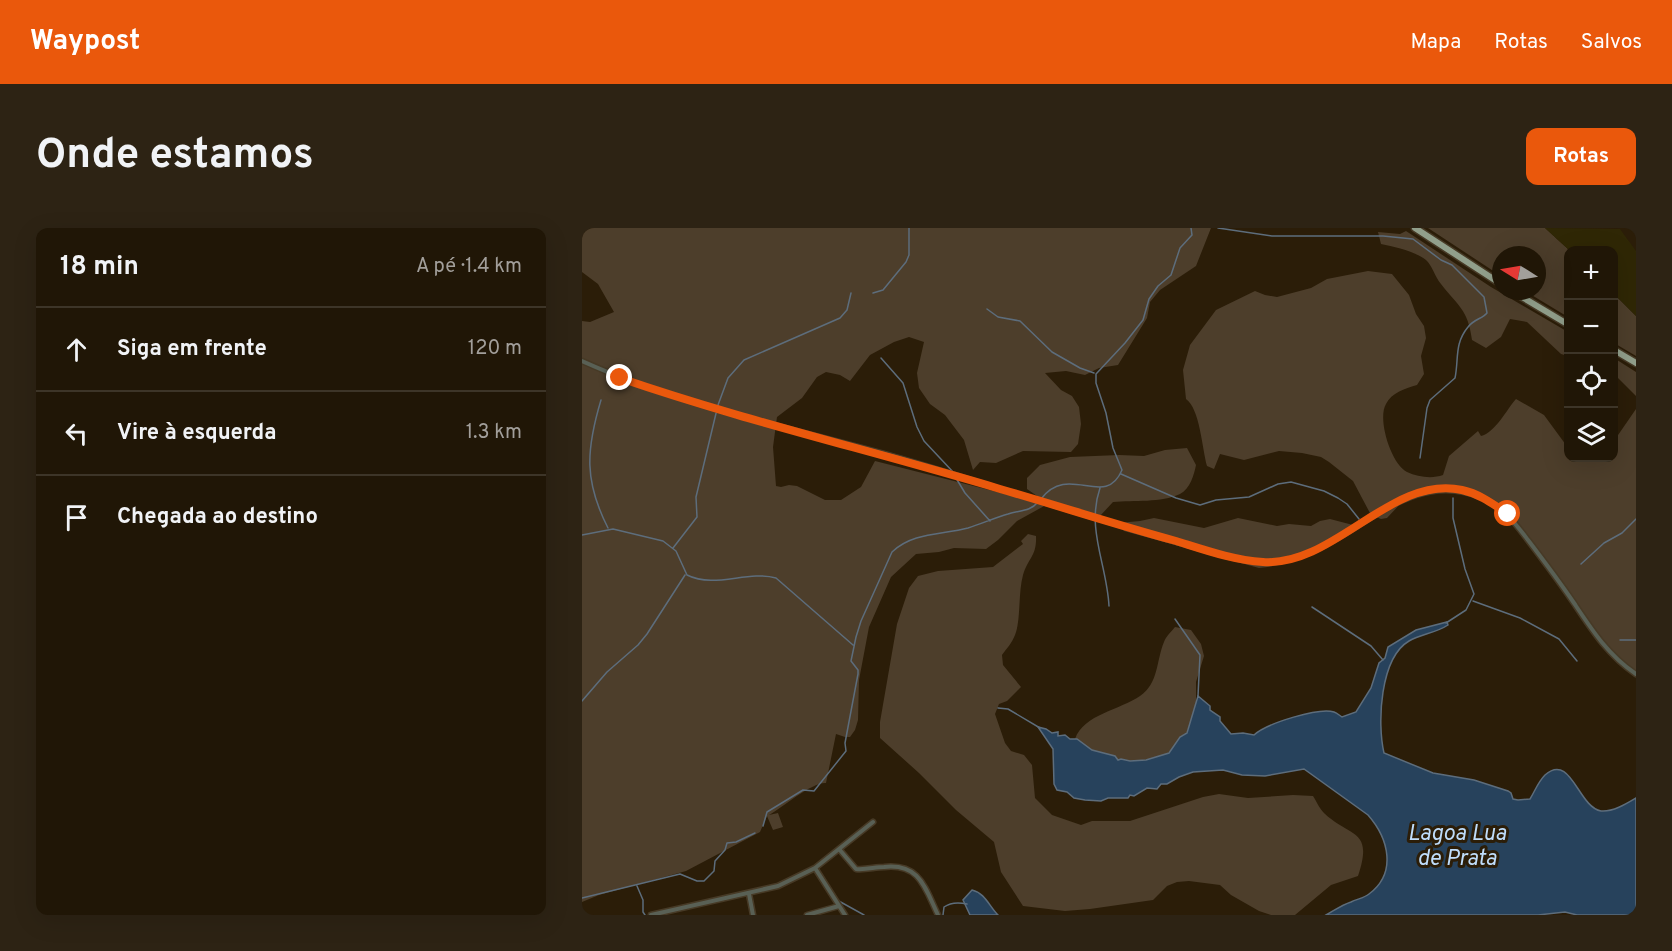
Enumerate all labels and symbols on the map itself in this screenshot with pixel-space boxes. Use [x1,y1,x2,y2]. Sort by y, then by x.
north arrow [1492,246,1546,300]
route end [606,364,632,390]
route start [1494,500,1520,526]
water label: Lagoa Lua de Prata [1408,821,1507,873]

